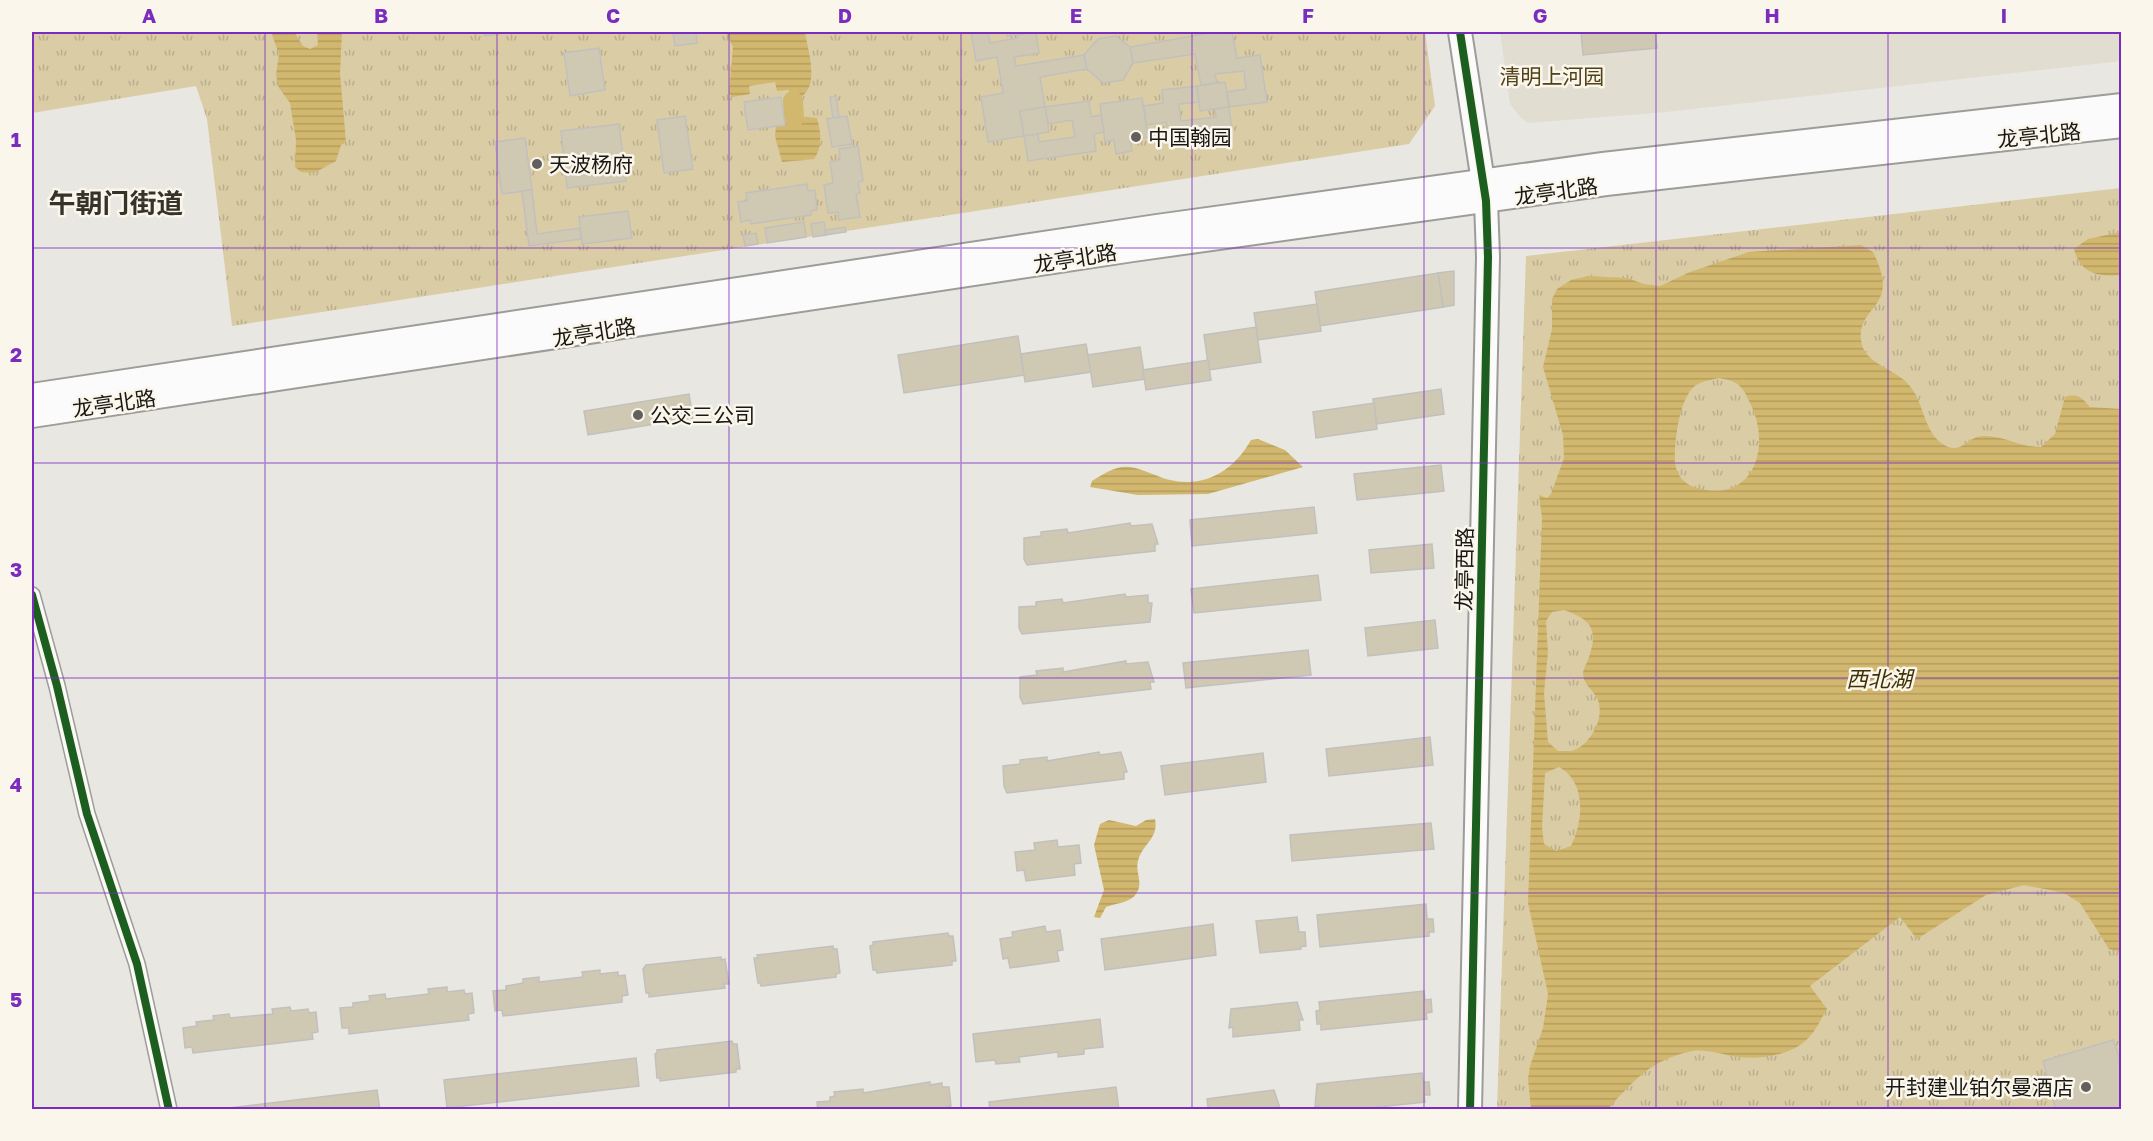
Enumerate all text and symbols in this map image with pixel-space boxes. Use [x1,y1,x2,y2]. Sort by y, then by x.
text: A [142,3,156,27]
text: B [374,3,388,27]
text: C [606,3,620,27]
text: D [838,3,852,27]
text: E [1070,3,1082,27]
text: F [1302,3,1314,27]
text: G [1533,3,1547,27]
text: H [1764,3,1780,27]
text: I [2001,3,2007,27]
park label: 清明上河园 [1500,63,1605,89]
street label: 龙亭北路 [1996,118,2082,152]
place label: 中国翰园 [1148,124,1232,150]
text: 1 [11,127,21,151]
marker: 中国翰园 [1129,130,1143,144]
place label: 天波杨府 [549,151,633,177]
marker: 天波杨府 [530,157,544,171]
street label: 龙亭北路 [1513,172,1599,210]
district label: 午朝门街道 [49,187,184,219]
street label: 龙亭北路 [1031,239,1119,277]
street label: 龙亭北路 [550,313,638,351]
text: 2 [10,342,22,366]
street label: 龙亭北路 [71,384,157,422]
place label: 公交三公司 [650,402,755,428]
marker: 公交三公司 [631,408,645,422]
street label: 龙亭西路 [1450,527,1478,611]
text: 3 [10,557,22,581]
water label: 西北湖 [1846,665,1915,692]
text: 4 [10,772,22,796]
text: 5 [10,987,22,1011]
place label: 开封建业铂尔曼酒店 [1885,1074,2074,1100]
marker: 开封建业铂尔曼酒店 [2079,1080,2093,1094]

